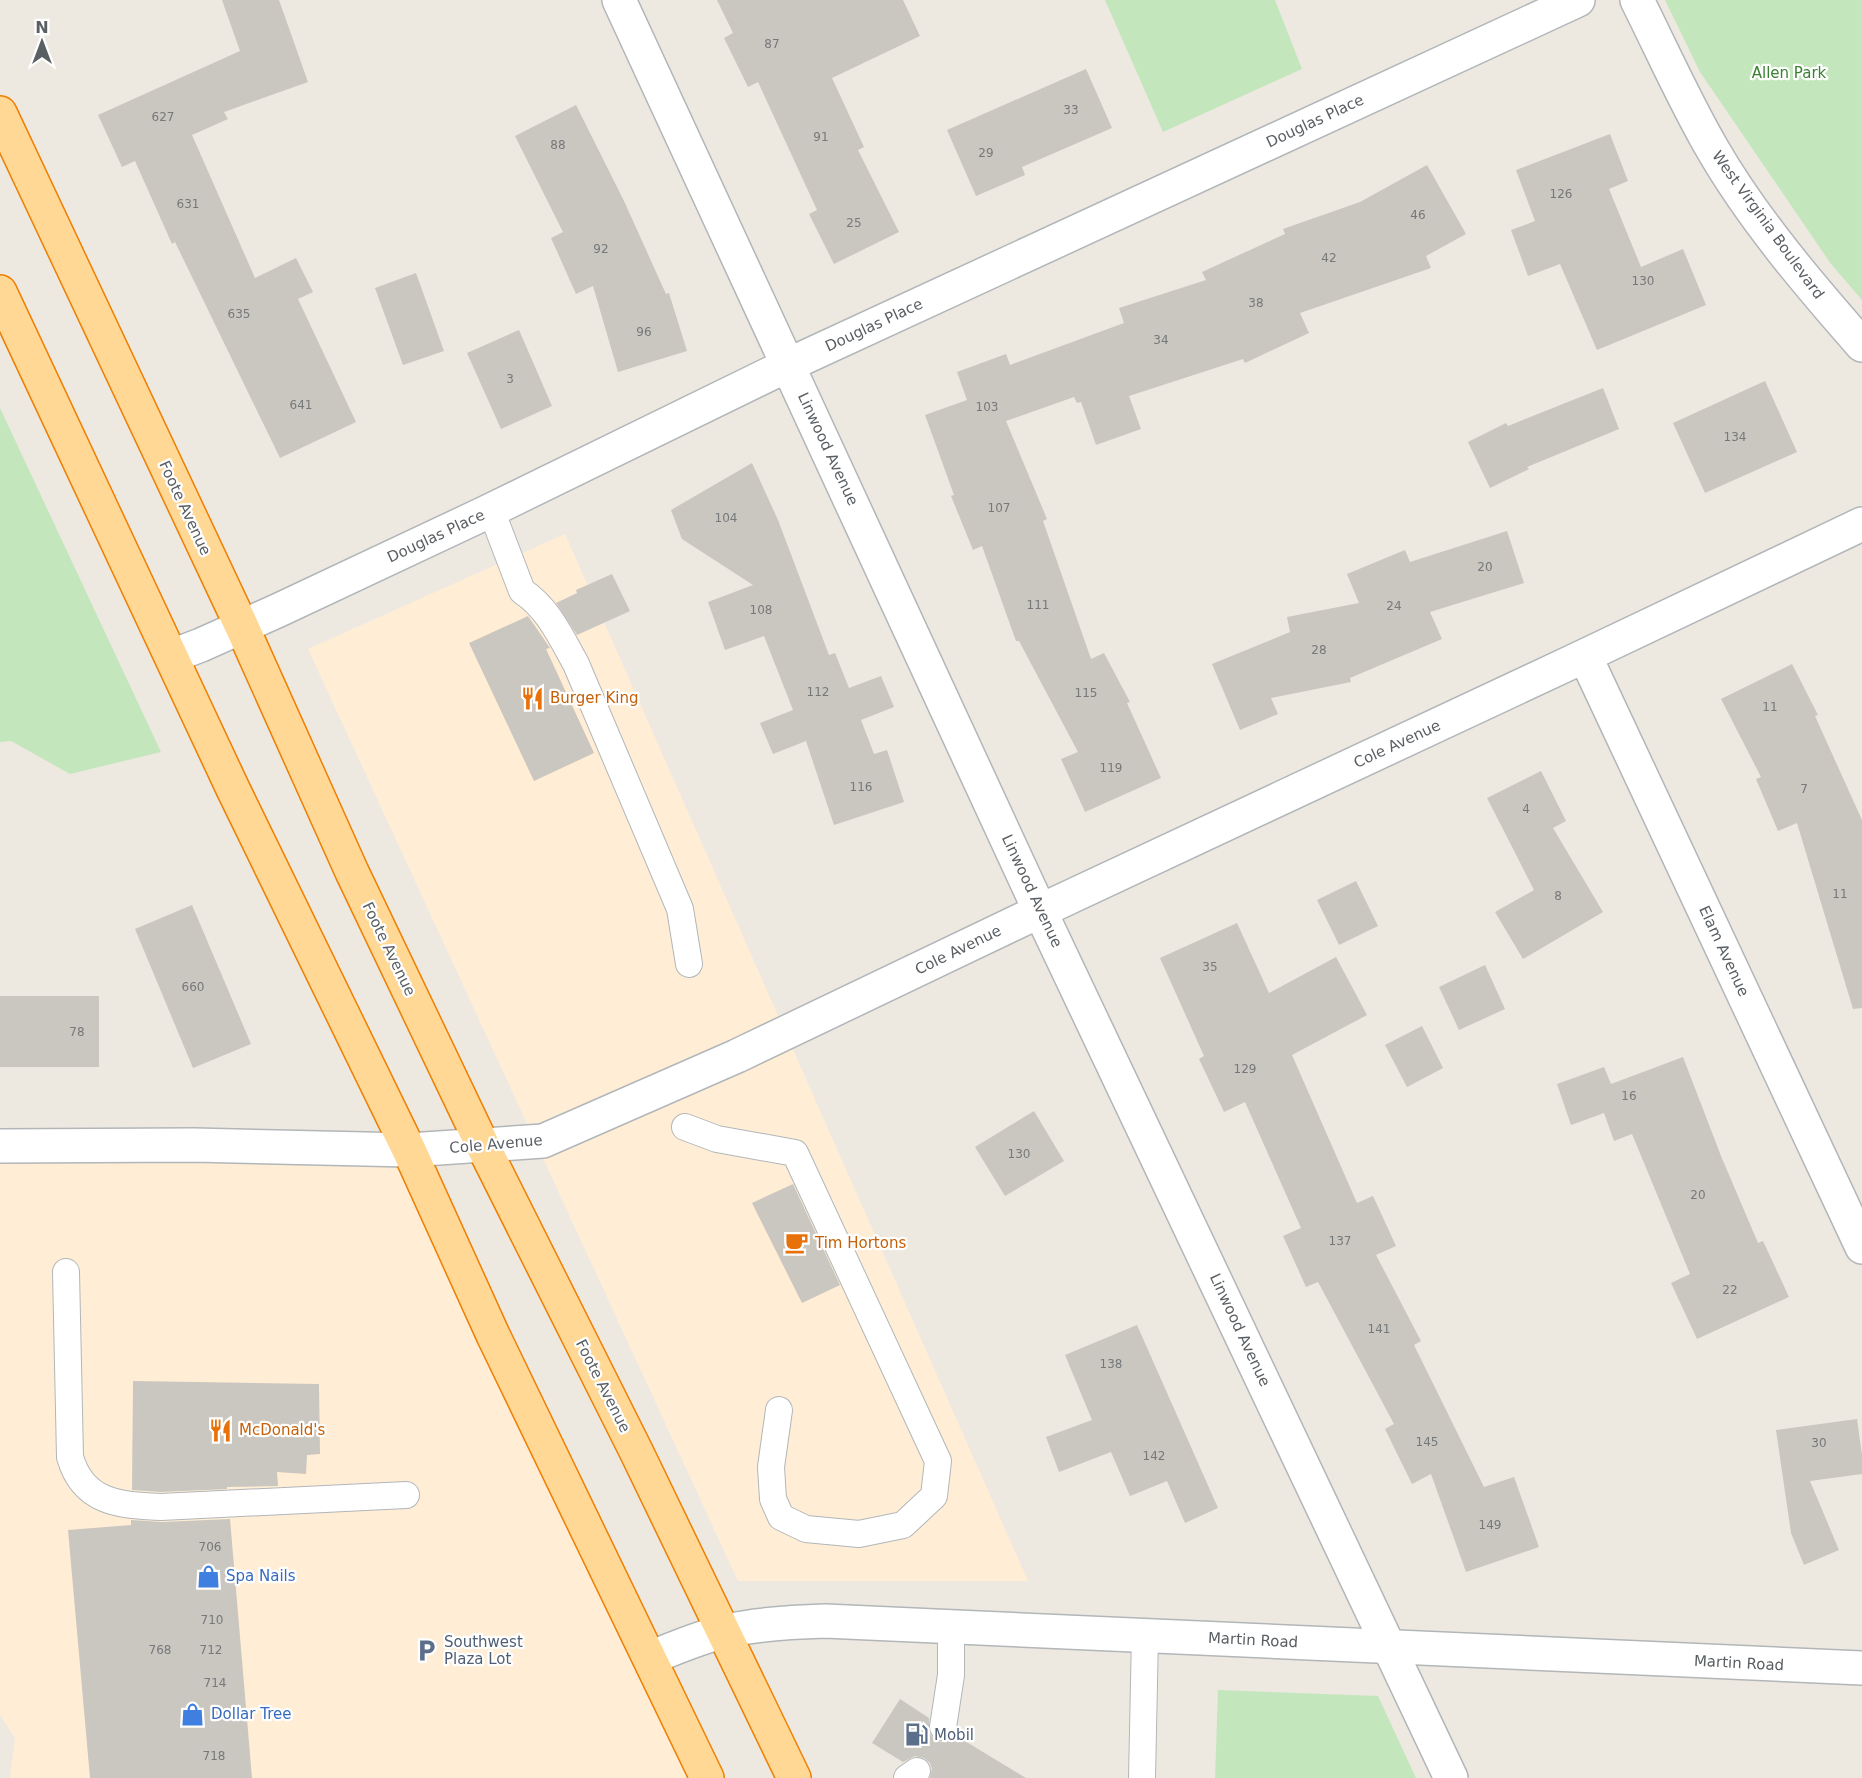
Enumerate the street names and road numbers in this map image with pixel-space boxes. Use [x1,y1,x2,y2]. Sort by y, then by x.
street label: Douglas Place [1263,91,1367,151]
street label: West Virginia Boulevard [1708,147,1828,303]
street label: Douglas Place [822,295,926,355]
street label: Linwood Avenue [794,390,862,508]
street label: Foote Avenue [155,458,215,558]
street label: Douglas Place [384,506,488,566]
street label: Cole Avenue [1351,716,1443,772]
street label: Linwood Avenue [998,832,1066,950]
street label: Foote Avenue [359,899,419,999]
street label: Elam Avenue [1695,903,1753,999]
street label: Cole Avenue [912,921,1004,979]
street label: Cole Avenue [449,1131,543,1157]
street label: Linwood Avenue [1206,1271,1274,1389]
street label: Foote Avenue [572,1336,634,1436]
street label: Martin Road [1207,1629,1299,1651]
street label: Martin Road [1693,1652,1785,1674]

